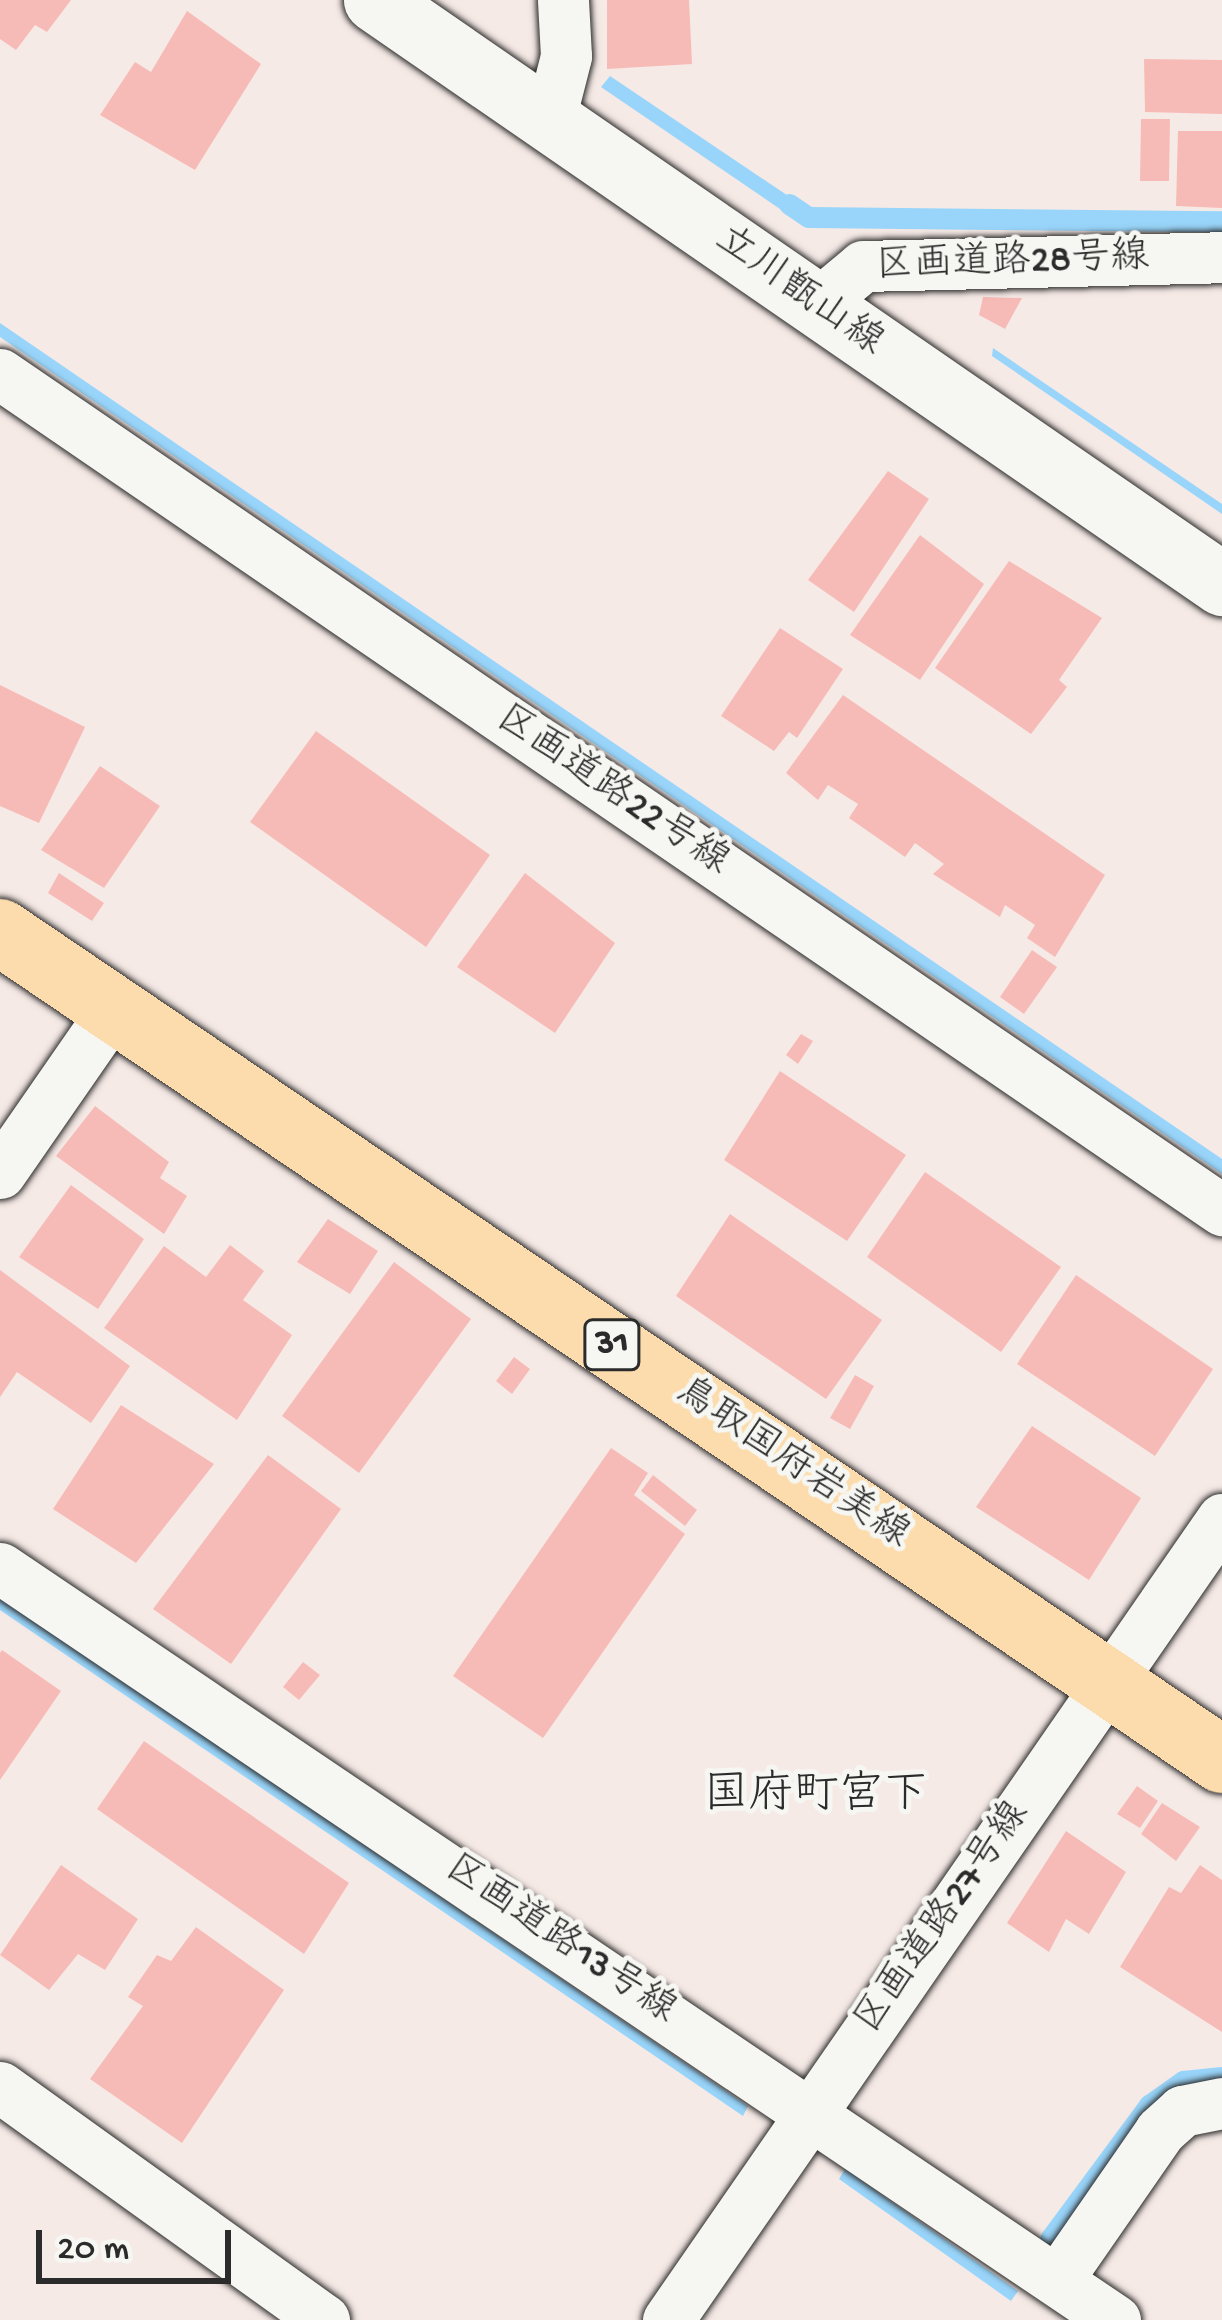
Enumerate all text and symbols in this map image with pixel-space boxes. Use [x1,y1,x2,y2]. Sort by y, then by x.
street label: 立川甑山線 [705,218,891,368]
street label: 区画道路28号線 [874,236,1150,292]
street label: 区画道路22号線 [485,696,737,888]
road number: 31 [582,1315,642,1375]
street label: 鳥取国府岩美線 [665,1369,917,1561]
district label: 国府町宮下 [704,1771,928,1825]
street label: 区画道路27号線 [846,1794,1042,2044]
street label: 区画道路13号線 [434,1846,684,2036]
scale bar [42,2206,237,2280]
text: 20 m [57,2229,129,2272]

